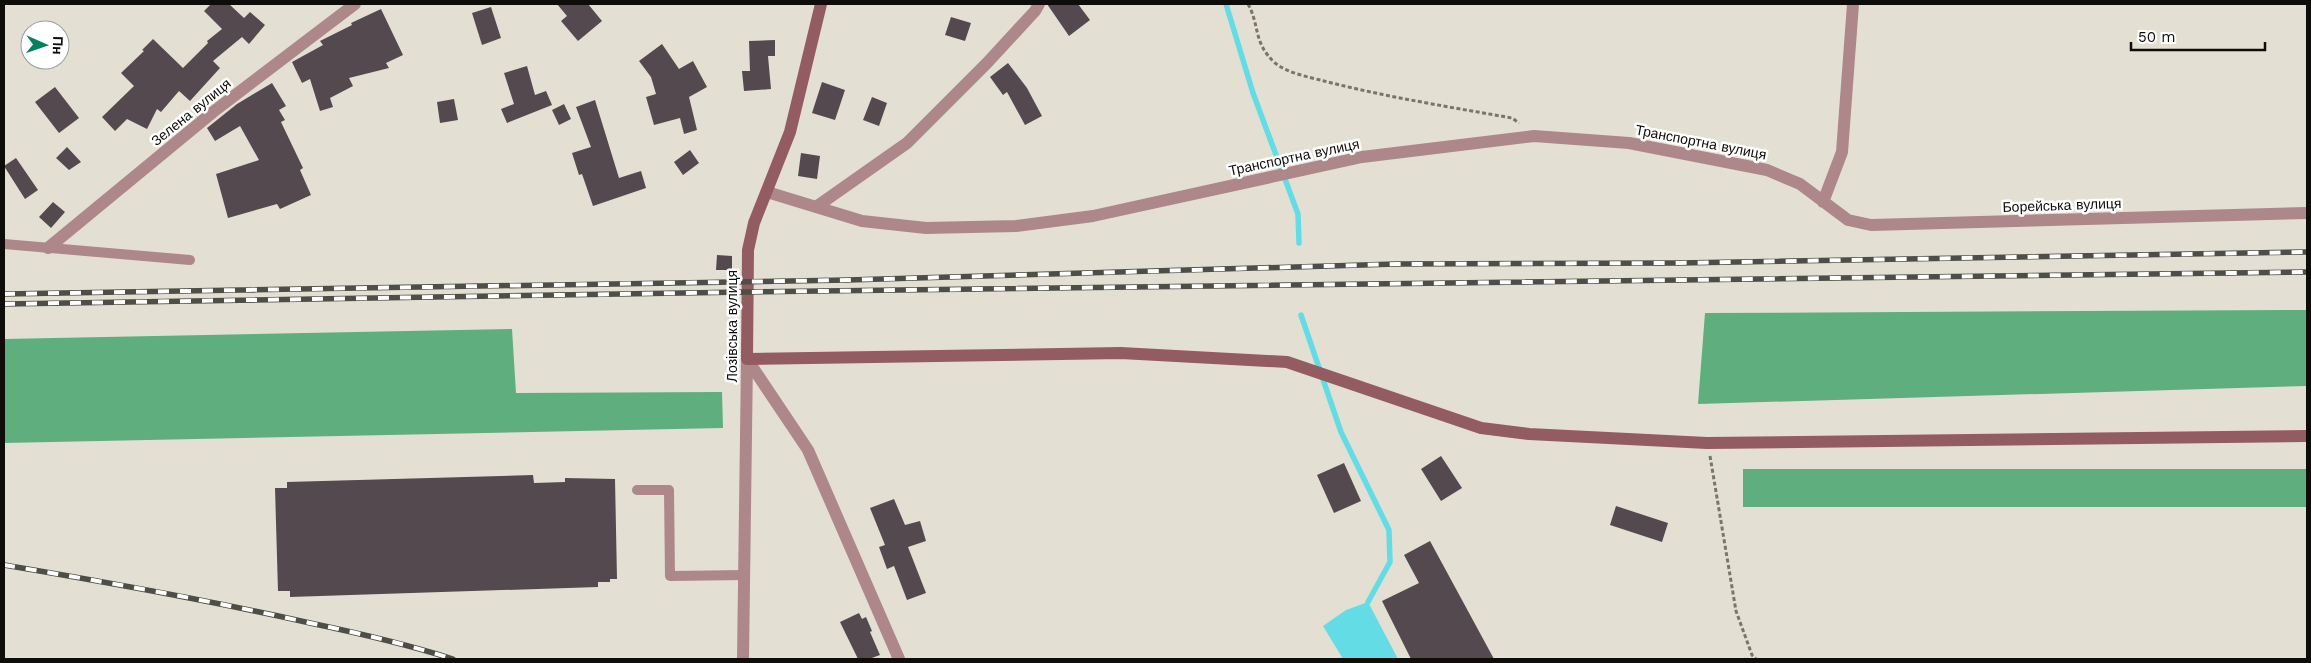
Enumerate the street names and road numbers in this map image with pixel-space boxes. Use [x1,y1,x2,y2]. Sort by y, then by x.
street label: Зелена вулиця [148,75,234,149]
street label: Транспортна вулиця [1634,121,1768,163]
street label: Транспортна вулиця [1227,135,1361,179]
street label: Борейська вулиця [2002,195,2122,215]
street label: Лозівська вулиця [724,270,740,382]

